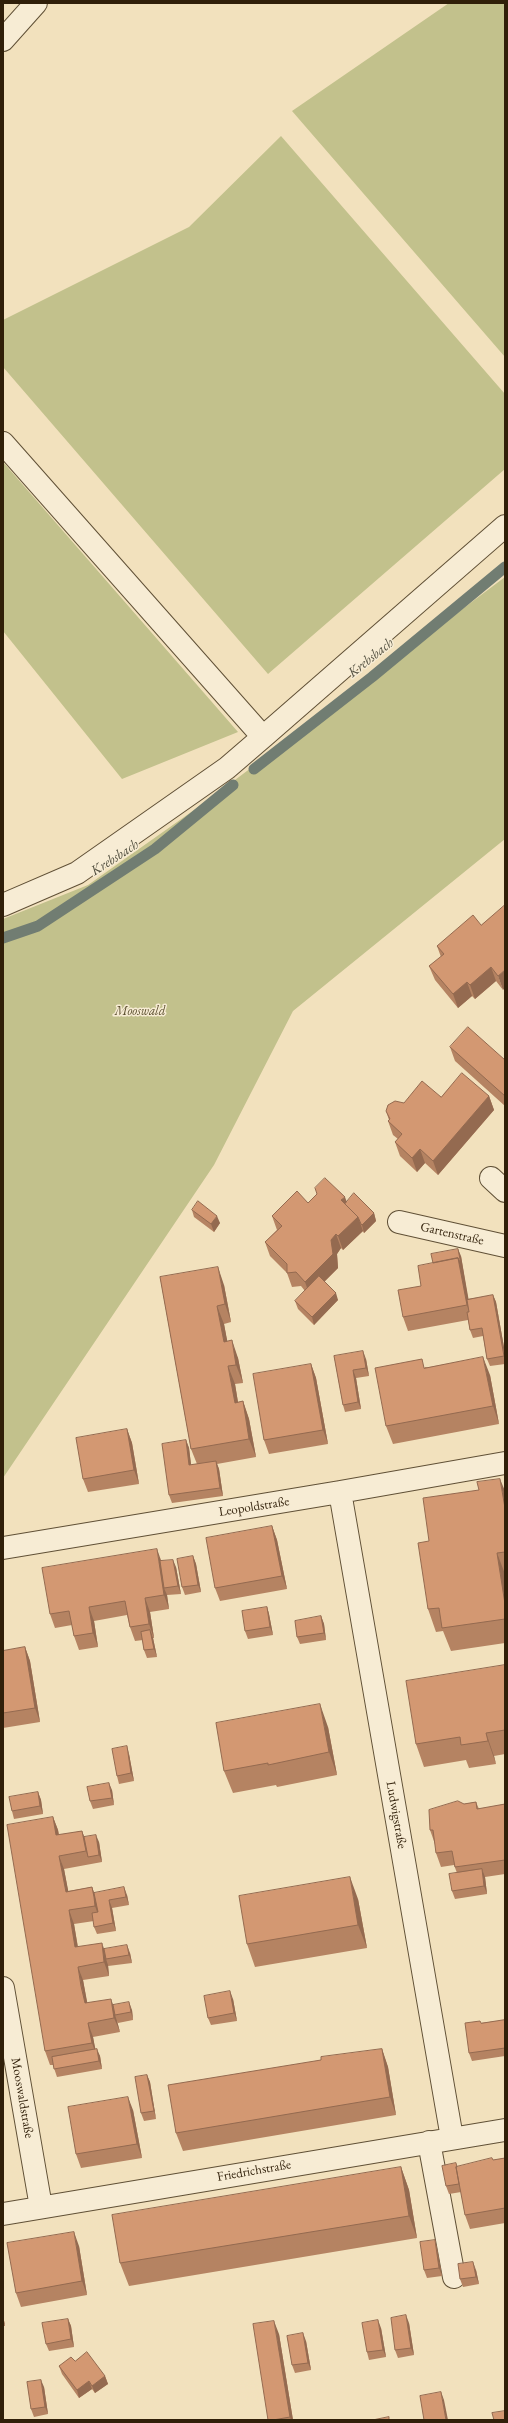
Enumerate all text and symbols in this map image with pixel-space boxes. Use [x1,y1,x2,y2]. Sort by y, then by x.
water label: Krebsbach [345,635,397,681]
water label: Krebsbach [88,836,142,880]
park label: Mooswald [115,1003,165,1019]
street label: Gartenstraße [419,1219,485,1249]
street label: Leopoldstraße [218,1494,290,1520]
street label: Ludwigstraße [382,1780,410,1850]
street label: Mooswaldstraße [7,2056,37,2140]
street label: Friedrichstraße [216,2157,292,2185]

